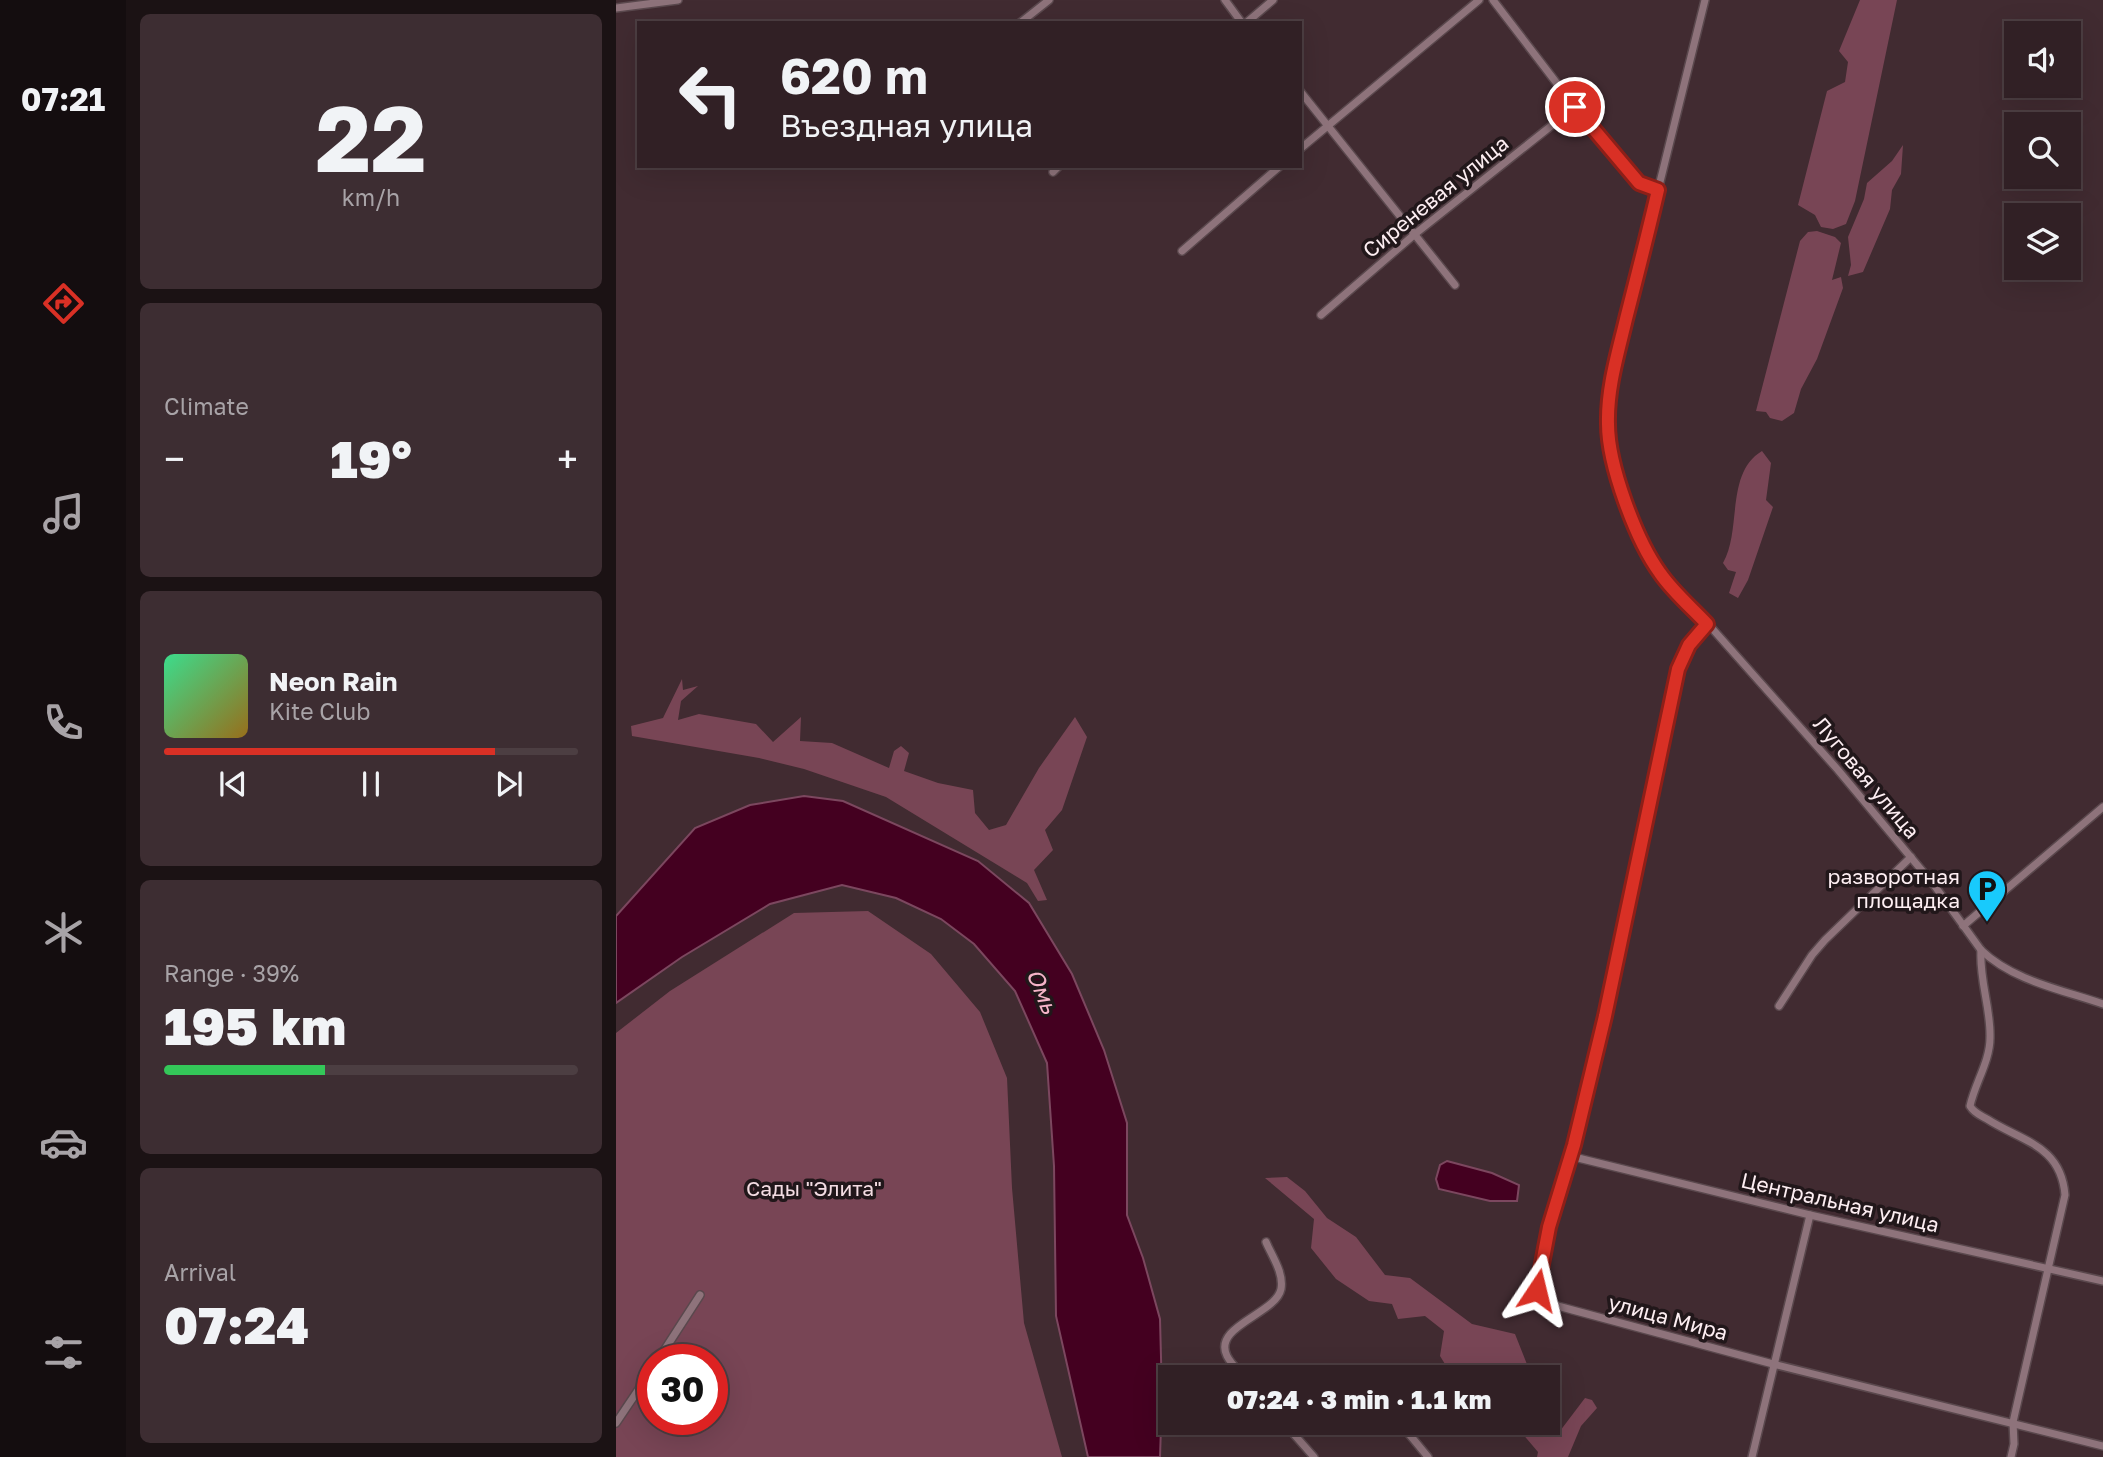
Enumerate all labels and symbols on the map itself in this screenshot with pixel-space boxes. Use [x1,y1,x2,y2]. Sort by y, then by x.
pin [1545,77,1605,137]
street label: Сиреневая улица [1357,130,1513,263]
street label: Луговая улица [1808,711,1925,844]
place label: разворотная площадка [1827,863,1960,913]
parking icon: разворотная площадка [1966,868,2008,923]
water label: Омь [1021,964,1065,1018]
street label: Центральная улица [1739,1167,1942,1237]
park label: Сады "Элита" [746,1175,882,1201]
position arrow [1500,1253,1574,1327]
street label: улица Мира [1606,1289,1731,1345]
speed limit sign: 30 [637,1344,728,1435]

